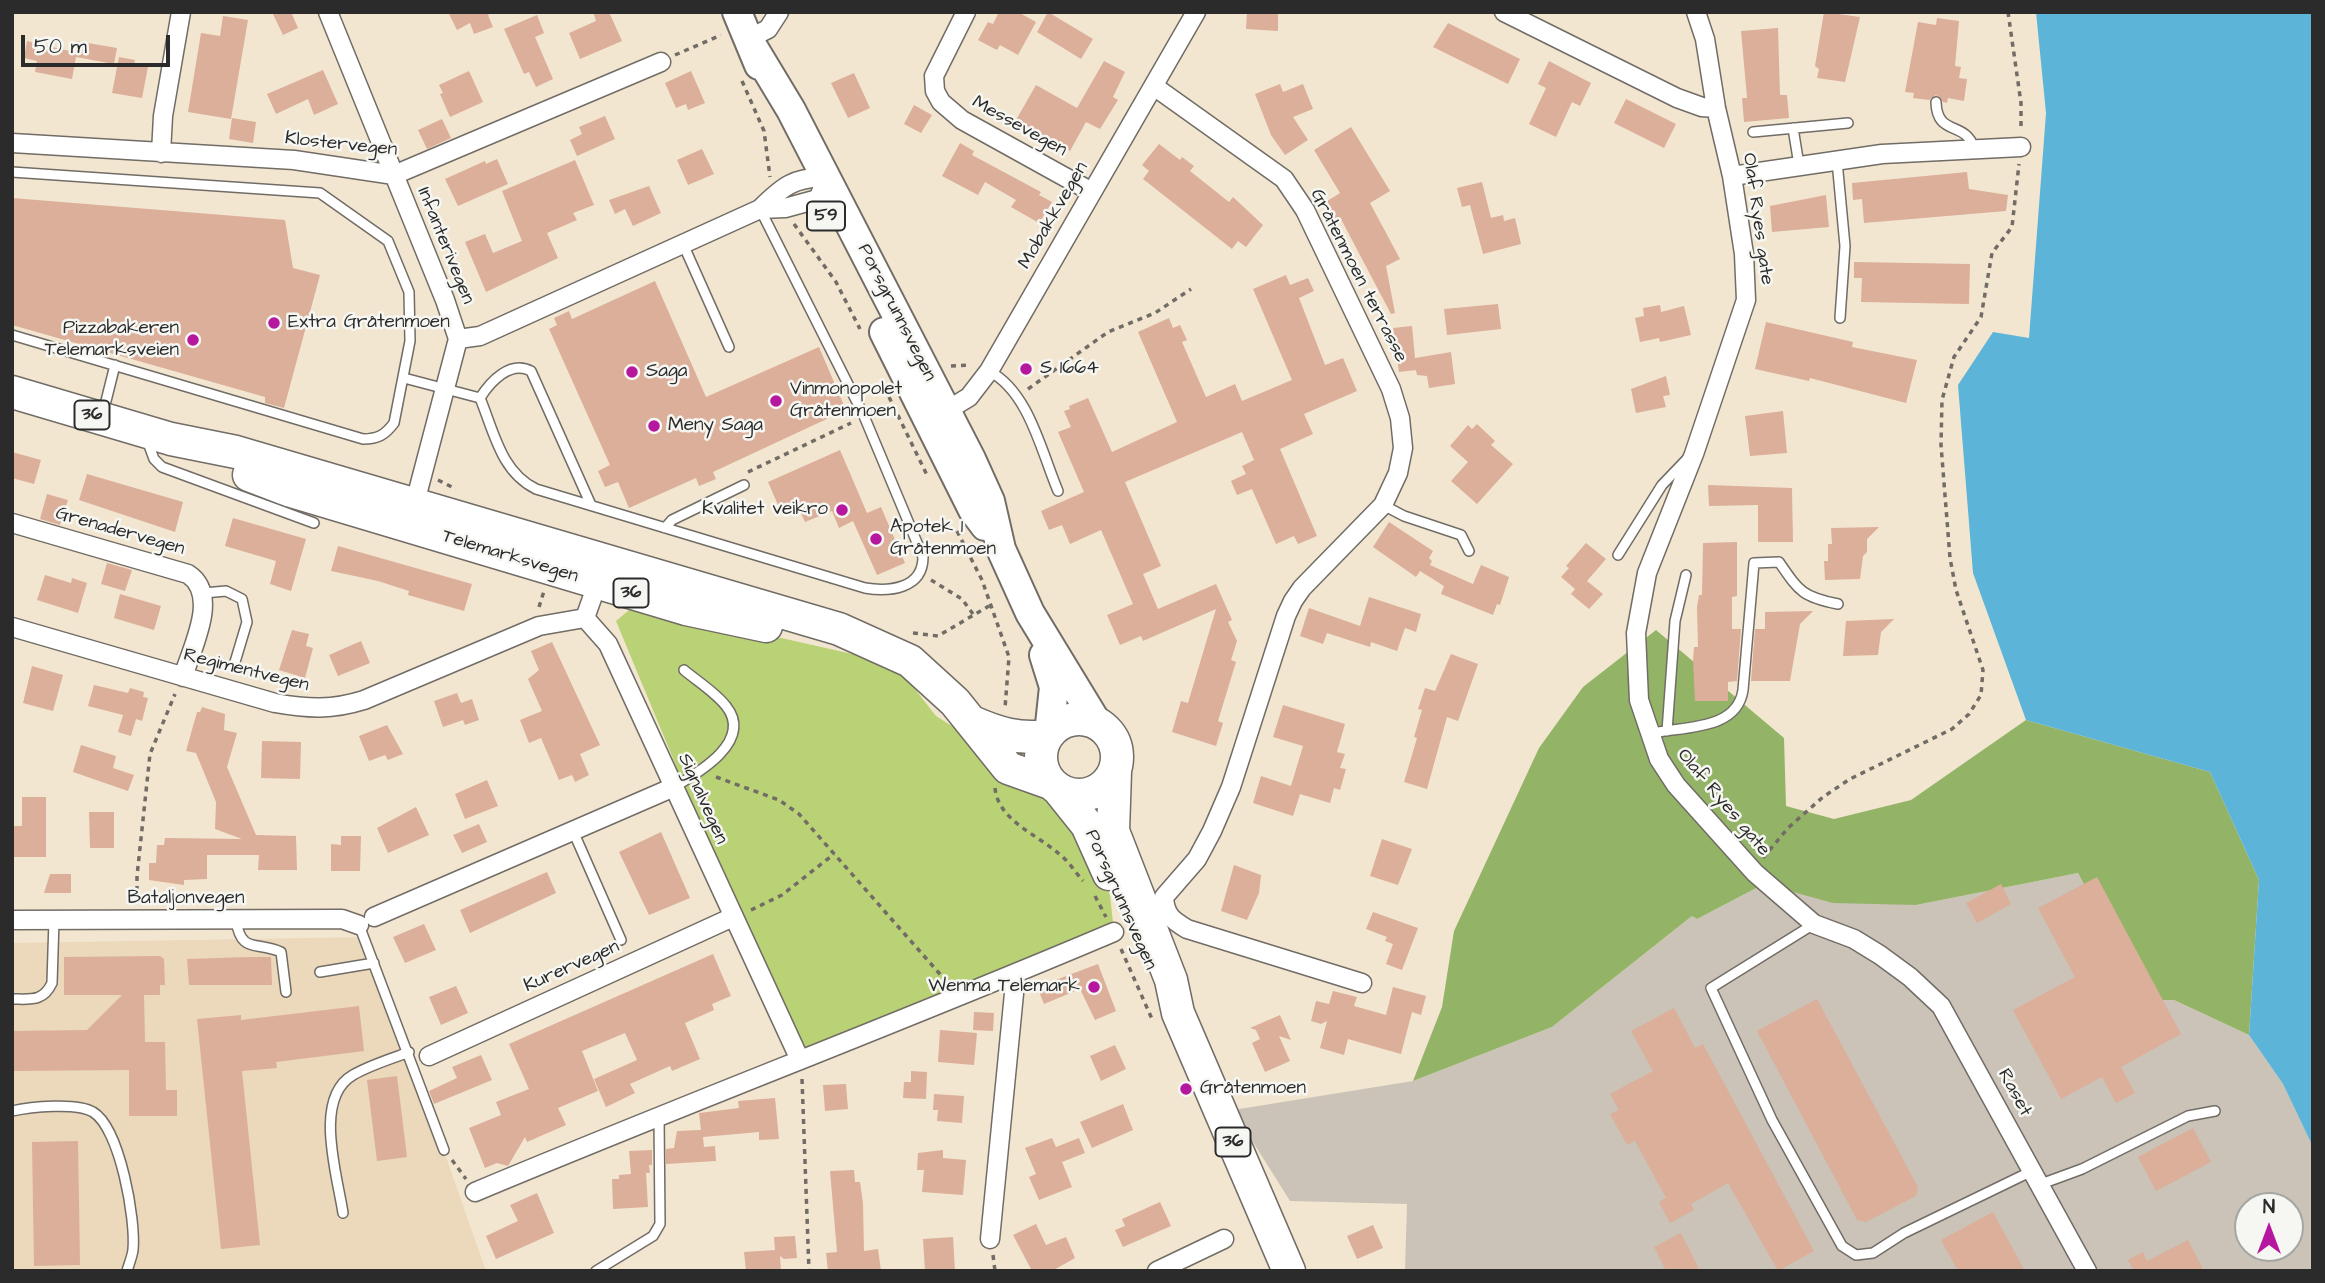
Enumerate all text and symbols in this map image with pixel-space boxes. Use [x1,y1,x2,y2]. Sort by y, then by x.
scale bar [24,21,173,65]
text: 50 m [34,32,87,61]
street label: Messevegen [968,92,1070,162]
street label: Klostervegen [284,128,398,162]
street label: Olaf Ryes gate [1736,152,1778,286]
street label: Mobakkvegen [1014,158,1094,274]
street label: Infanterivegen [411,184,479,308]
street label: Gråtenmoen terrasse [1304,185,1412,367]
road number: 59 [807,202,845,230]
street label: Porsgrunnsvegen [852,241,940,385]
place label: Extra Gråtenmoen [288,312,450,334]
marker: Extra Gråtenmoen [266,315,282,331]
place label: Pizzabakeren Telemarksveien [45,318,179,362]
marker: Pizzabakeren Telemarksveien [185,332,201,348]
place label: S 1664 [1040,358,1099,380]
place label: Saga [646,361,687,383]
marker: S 1664 [1018,361,1034,377]
marker: Saga [624,364,640,380]
place label: Vinmonopolet Gråtenmoen [790,379,902,423]
marker: Vinmonopolet Gråtenmoen [768,393,784,409]
road number: 36 [74,400,110,430]
place label: Meny Saga [668,415,763,437]
marker: Meny Saga [646,418,662,434]
place label: Kvalitet veikro [702,499,828,521]
marker: Kvalitet veikro [834,502,850,518]
street label: Grenadervegen [53,503,187,561]
place label: Apotek 1 Gråtenmoen [890,517,996,561]
street label: Telemarksvegen [439,525,581,589]
marker: Apotek 1 Gråtenmoen [868,531,884,547]
road number: 36 [614,578,648,608]
street label: Regimentvegen [181,644,311,698]
street label: Olaf Ryes gate [1671,745,1775,861]
street label: Signalvegen [672,750,732,848]
street label: Porsgrunnsvegen [1079,826,1161,974]
street label: Bataljonvegen [128,888,244,910]
street label: Kurervegen [521,936,623,998]
place label: Wenma Telemark [928,976,1080,998]
marker: Wenma Telemark [1086,979,1102,995]
street label: Raset [1992,1065,2036,1121]
place label: Gråtenmoen [1200,1078,1306,1100]
marker: Gråtenmoen [1178,1081,1194,1097]
road number: 36 [1216,1128,1250,1156]
north arrow [2234,1192,2304,1262]
text: N [2263,1194,2275,1221]

